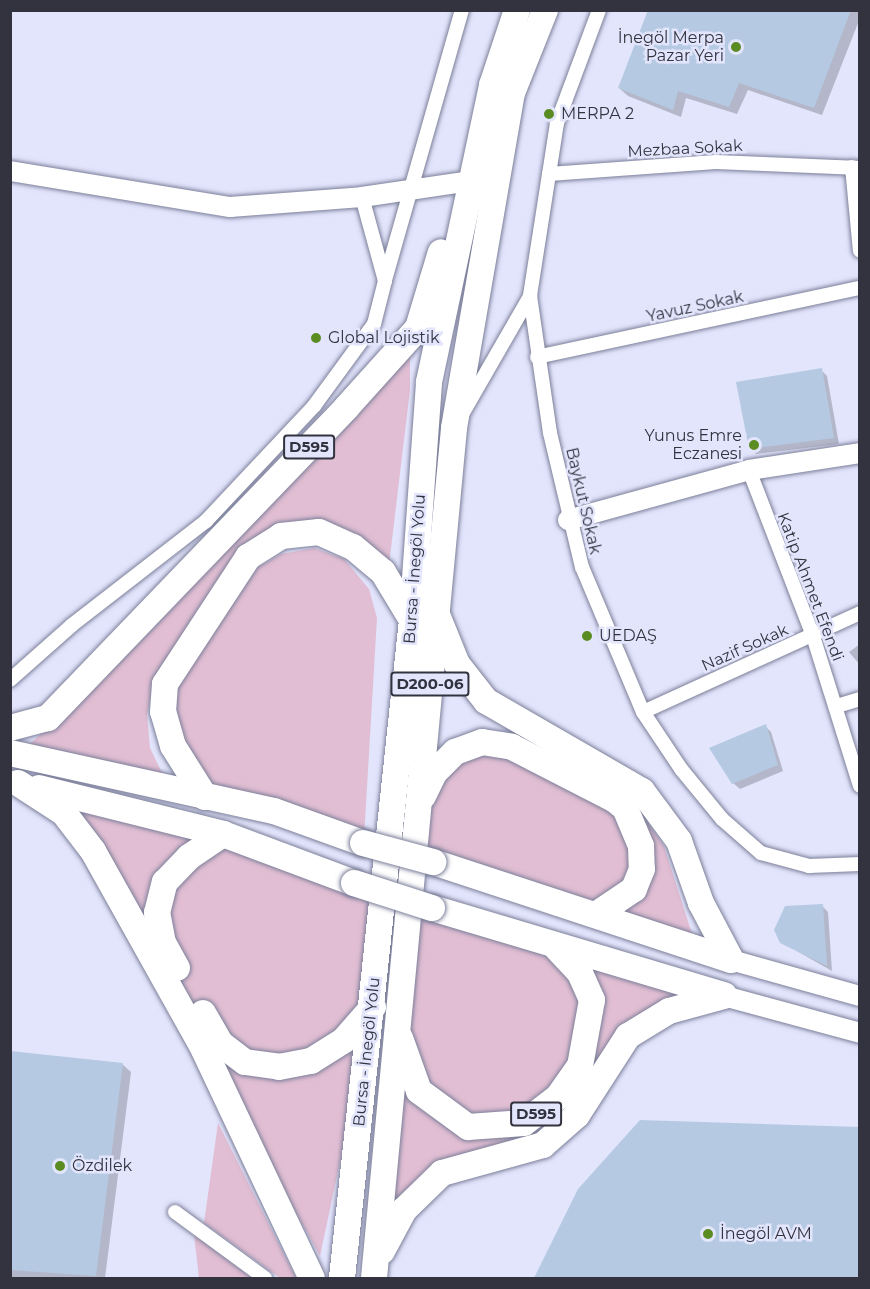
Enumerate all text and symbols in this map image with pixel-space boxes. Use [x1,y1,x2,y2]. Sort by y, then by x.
place label: İnegöl Merpa Pazar Yeri [618,28,724,66]
marker: İnegöl Merpa Pazar Yeri [729,40,743,54]
place label: MERPA 2 [561,104,634,124]
marker: MERPA 2 [542,107,556,121]
street label: Mezbaa Sokak [627,136,743,162]
street label: Yavuz Sokak [645,287,745,327]
place label: Global Lojistik [328,328,440,348]
marker: Global Lojistik [309,331,323,345]
place label: Yunus Emre Eczanesi [645,426,742,464]
road number: D595 [282,435,336,459]
marker: Yunus Emre Eczanesi [747,438,761,452]
street label: Baykut Sokak [561,446,605,556]
street label: Bursa - İnegöl Yolu [400,493,430,645]
street label: Katip Ahmet Efendi [773,510,847,664]
street label: Nazif Sokak [699,620,791,676]
place label: UEDAŞ [599,626,657,646]
marker: UEDAŞ [580,629,594,643]
road number: D200-06 [390,672,470,696]
street label: Bursa - İnegöl Yolu [350,976,384,1128]
road number: D595 [509,1102,563,1126]
place label: Özdilek [72,1156,132,1176]
marker: Özdilek [53,1159,67,1173]
place label: İnegöl AVM [720,1224,812,1244]
marker: İnegöl AVM [701,1227,715,1241]

